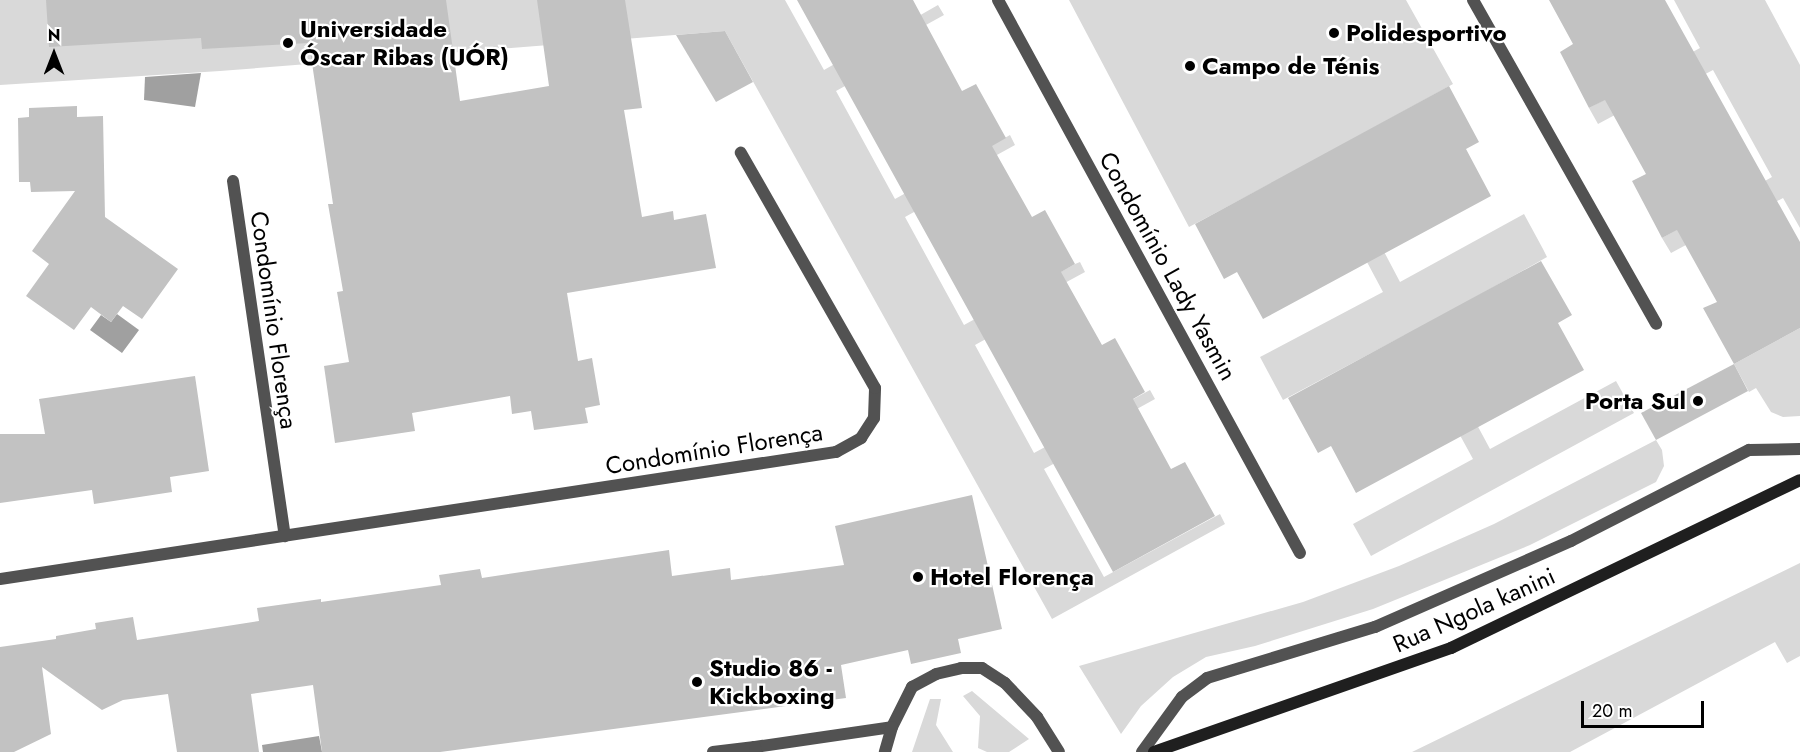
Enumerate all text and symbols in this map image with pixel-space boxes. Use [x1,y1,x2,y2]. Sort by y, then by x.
place label: Universidade Óscar Ribas (UÓR) [300,15,509,71]
place label: Polidesportivo [1346,19,1507,47]
north arrow [24,24,84,84]
text: N [48,24,60,47]
marker: Polidesportivo [1327,26,1341,40]
marker: Universidade Óscar Ribas (UÓR) [281,36,295,50]
place label: Campo de Ténis [1202,52,1380,80]
marker: Campo de Ténis [1183,59,1197,73]
street label: Condomínio Lady Yasmin [1093,147,1243,385]
street label: Condomínio Florença [244,209,304,431]
place label: Porta Sul [1585,387,1686,415]
marker: Porta Sul [1691,394,1705,408]
street label: Condomínio Florença [603,418,825,480]
street label: Rua Ngola kanini [1389,561,1559,659]
place label: Hotel Florença [930,563,1094,591]
marker: Hotel Florença [911,570,925,584]
place label: Studio 86 - Kickboxing [709,654,835,710]
marker: Studio 86 - Kickboxing [690,675,704,689]
scale bar [1584,689,1707,727]
text: 20 m [1592,698,1632,724]

